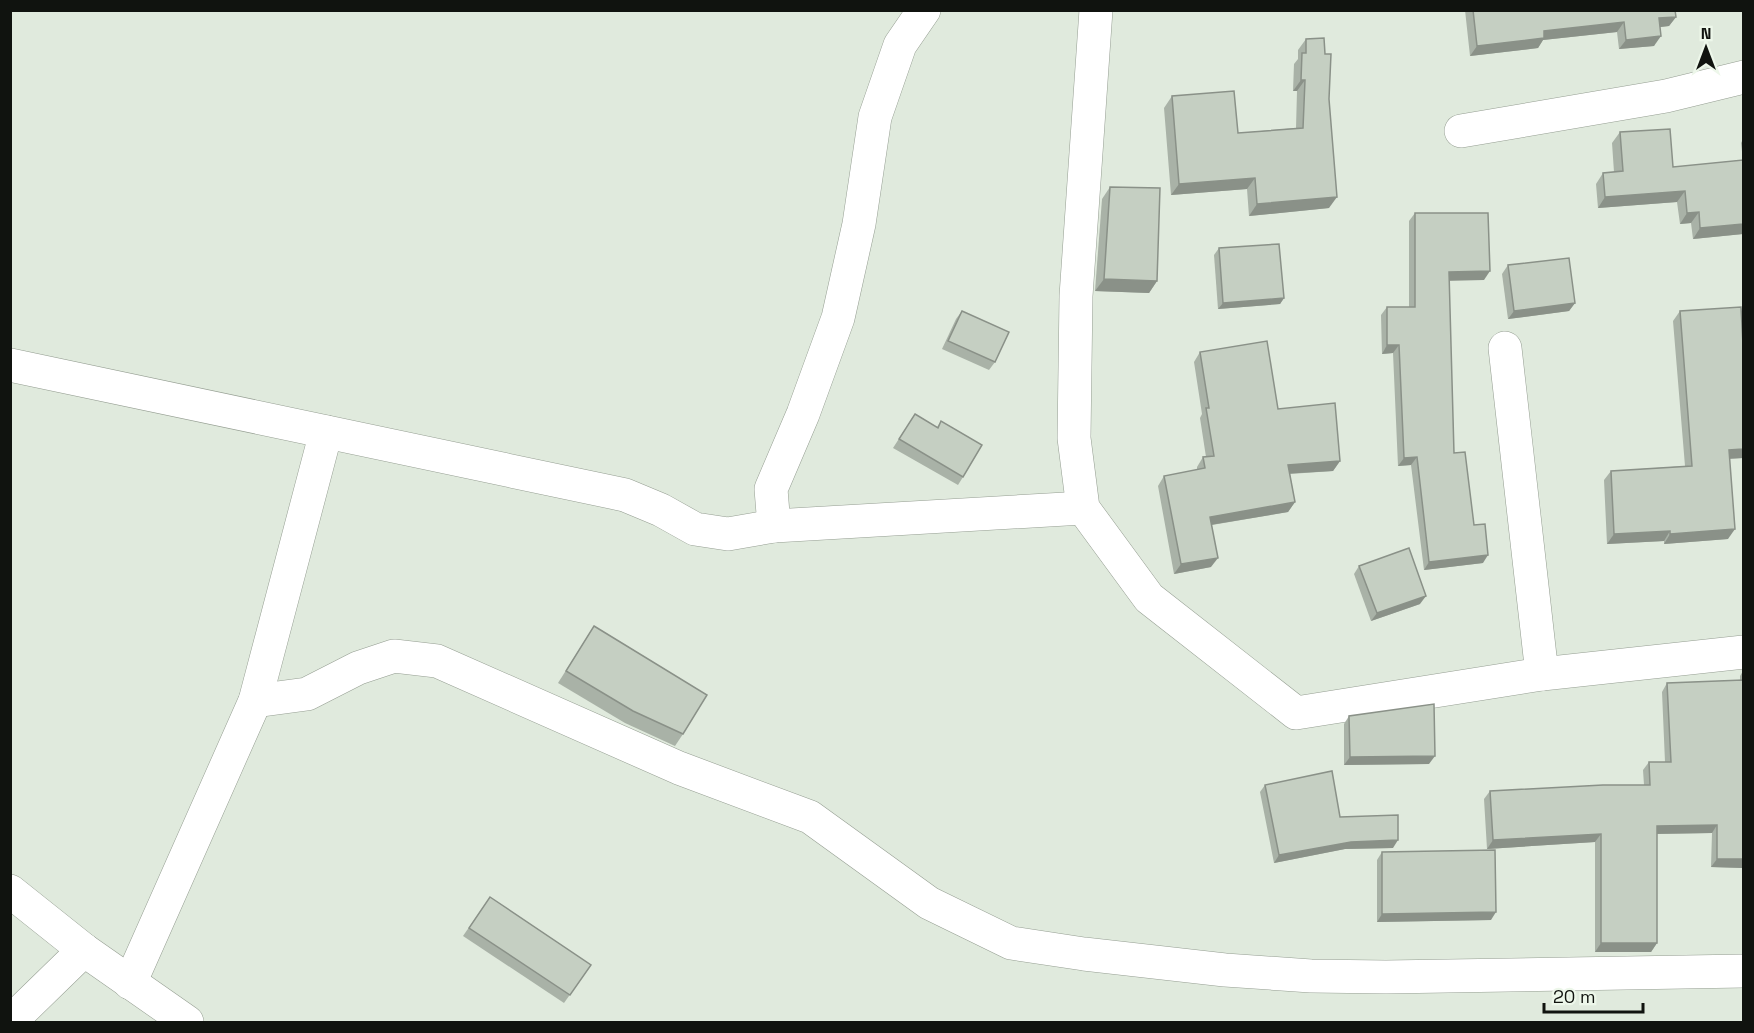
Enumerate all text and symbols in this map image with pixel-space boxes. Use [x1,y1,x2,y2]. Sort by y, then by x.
north arrow [1676,18,1736,78]
text: N [1701,23,1711,44]
scale bar [1544,976,1643,1014]
text: 20 m [1553,985,1596,1008]

